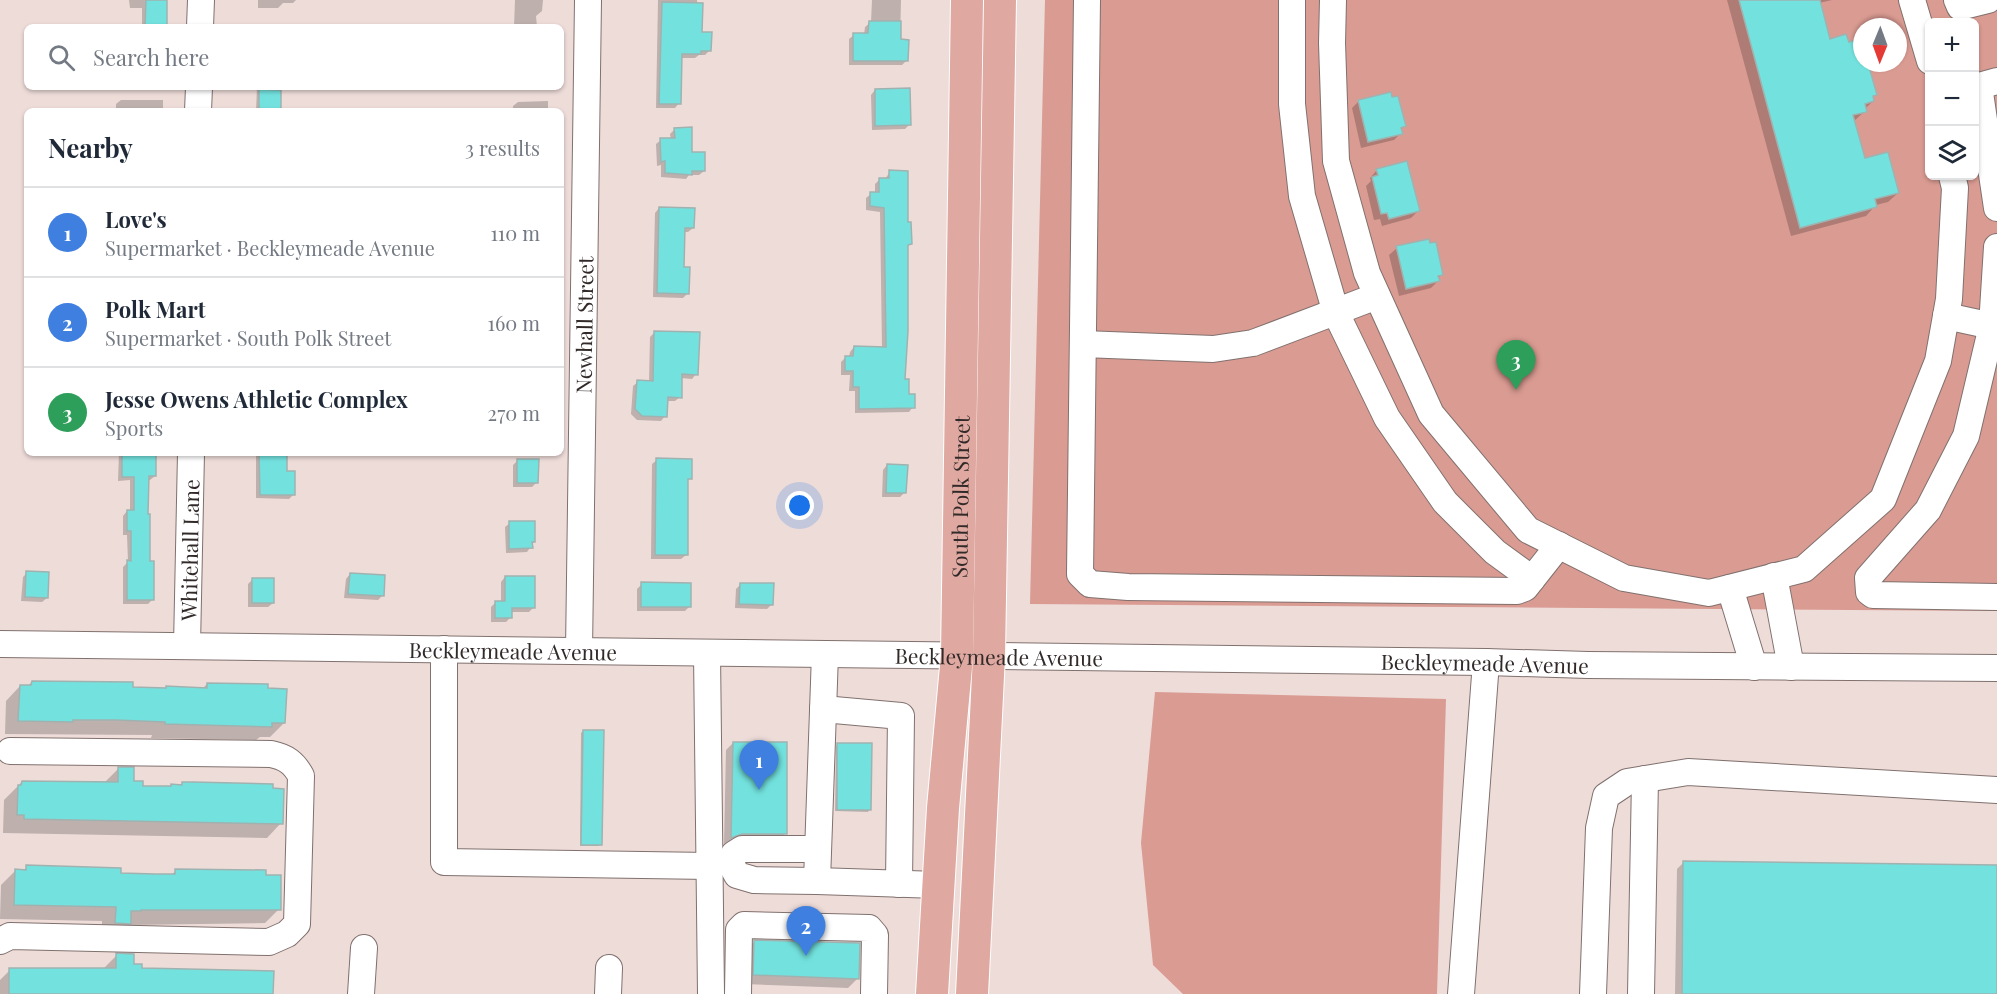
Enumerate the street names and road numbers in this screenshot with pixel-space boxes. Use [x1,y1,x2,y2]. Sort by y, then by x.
street label: Newhall Street [569,256,598,394]
street label: South Polk Street [944,415,975,578]
street label: Whitehall Lane [174,479,204,622]
street label: Beckleymeade Avenue [409,635,617,665]
street label: Beckleymeade Avenue [895,641,1103,671]
street label: Beckleymeade Avenue [1381,647,1589,679]

